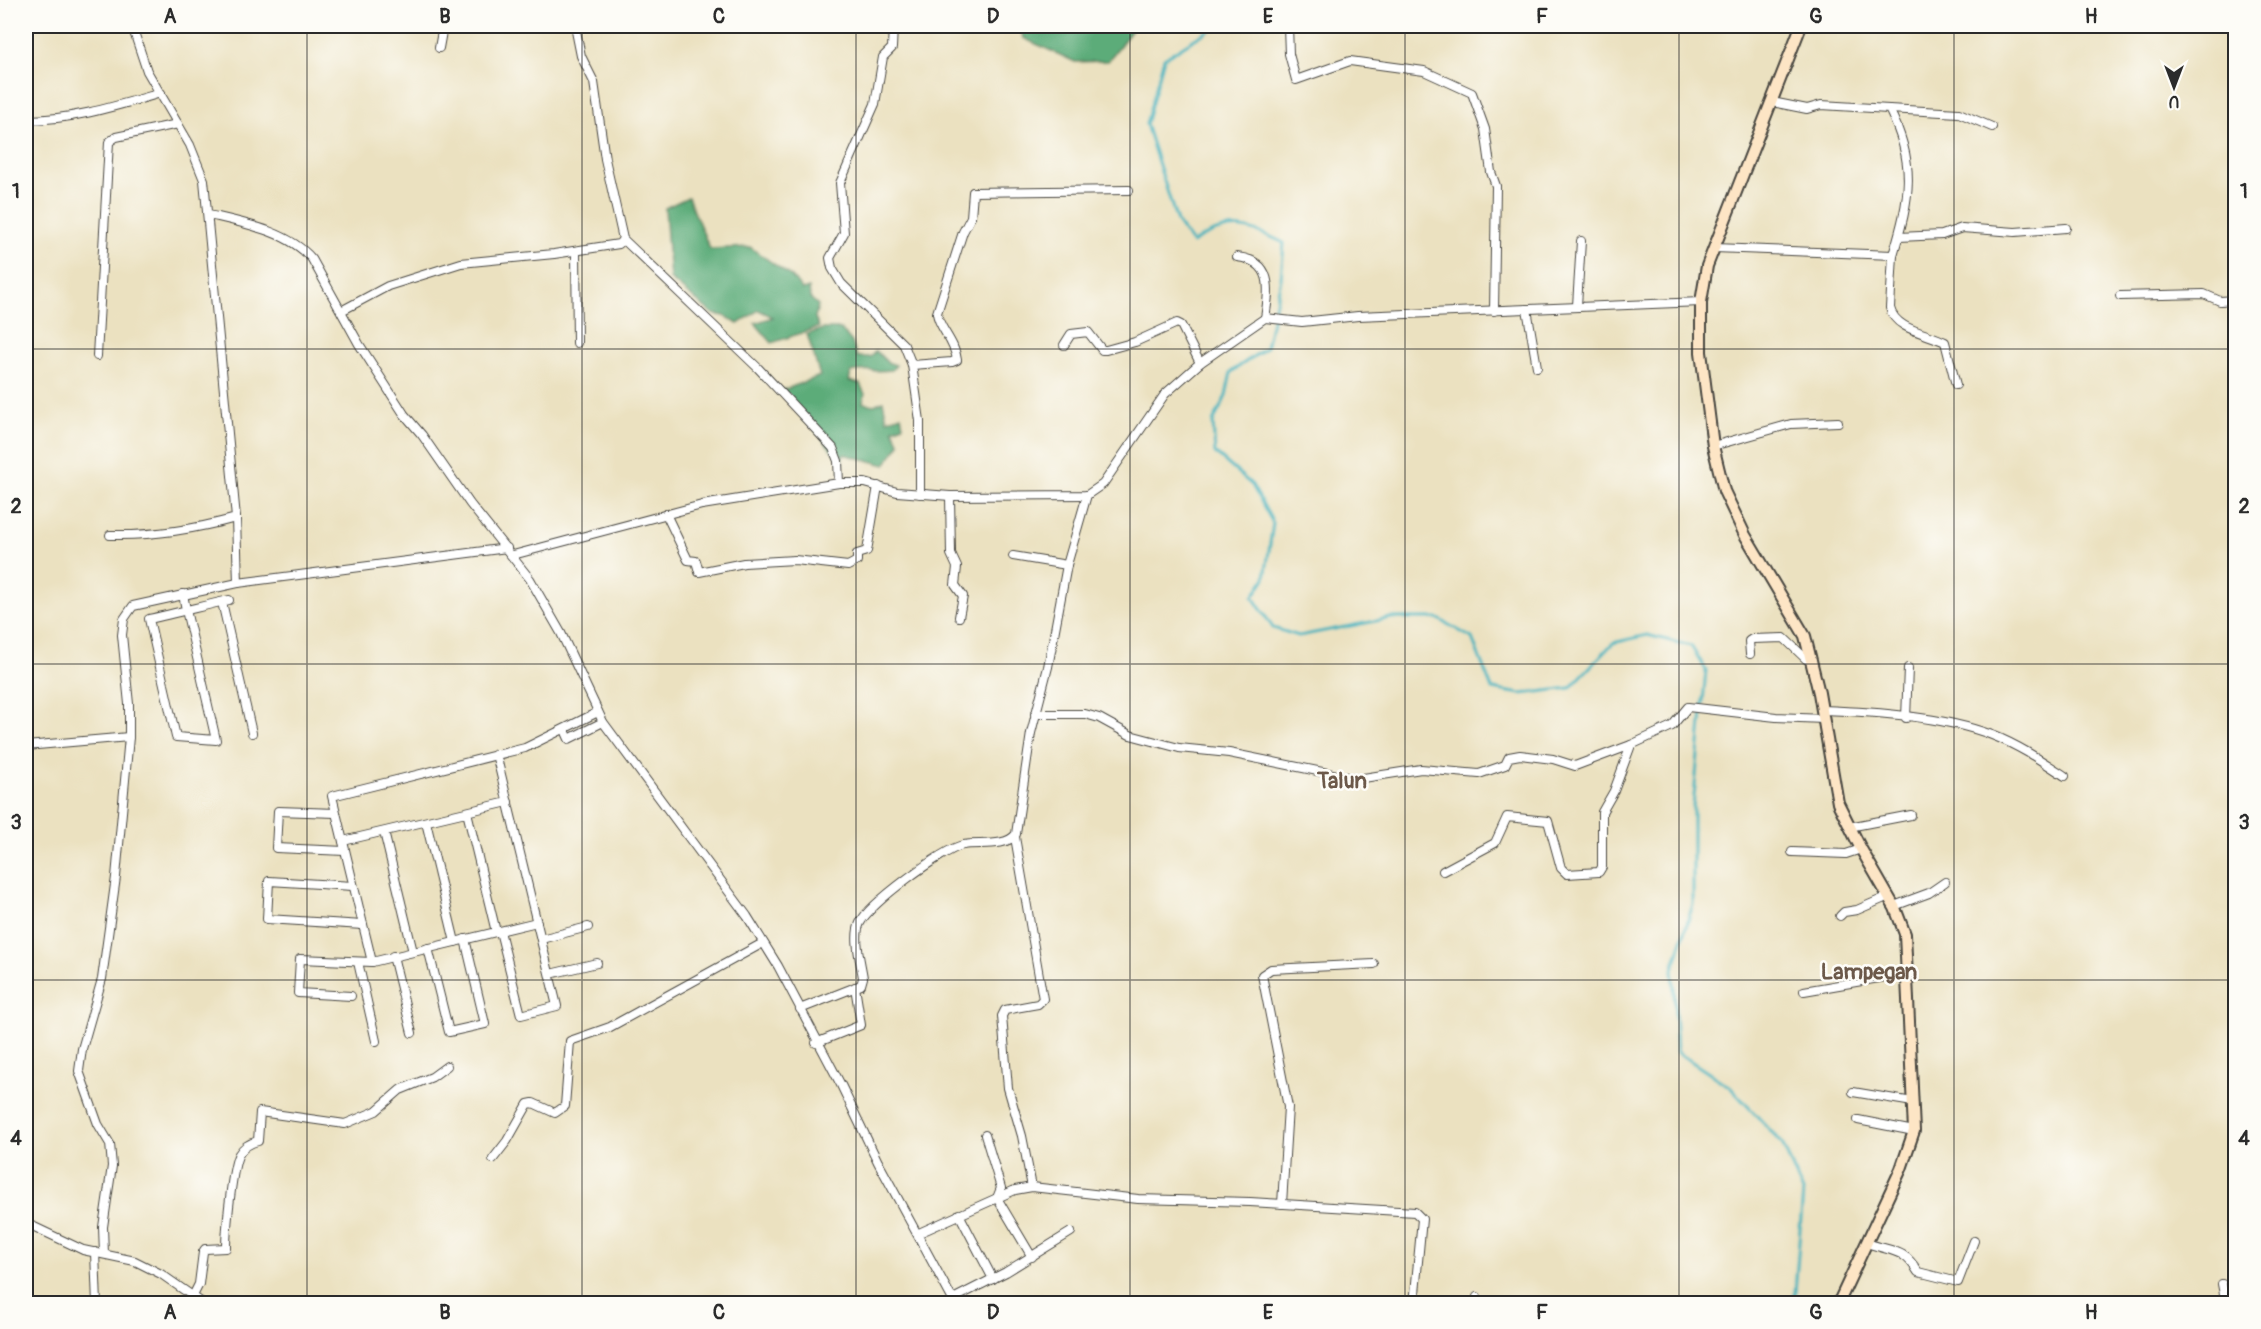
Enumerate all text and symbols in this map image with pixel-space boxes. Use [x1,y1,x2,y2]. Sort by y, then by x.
text: A [164,4,177,29]
text: B [439,4,451,29]
text: C [713,4,725,29]
text: D [987,4,1000,29]
text: E [1263,4,1274,29]
text: F [1536,4,1548,29]
text: G [1809,4,1823,29]
text: H [2085,4,2098,29]
north arrow [2144,57,2204,117]
text: U [2168,91,2179,111]
text: 1 [12,179,20,204]
text: 1 [2240,179,2248,204]
text: 2 [10,494,22,519]
text: 2 [2238,494,2250,519]
district label: Talun [1316,767,1367,795]
text: 3 [10,810,22,835]
text: 3 [2238,810,2250,835]
district label: Lampegan [1821,958,1917,986]
text: 4 [10,1126,22,1151]
text: 4 [2238,1126,2250,1151]
text: A [164,1300,177,1325]
text: B [439,1300,451,1325]
text: C [713,1300,725,1325]
text: D [987,1300,1000,1325]
text: E [1263,1300,1274,1325]
text: F [1536,1300,1548,1325]
text: G [1809,1300,1823,1325]
text: H [2085,1300,2098,1325]

